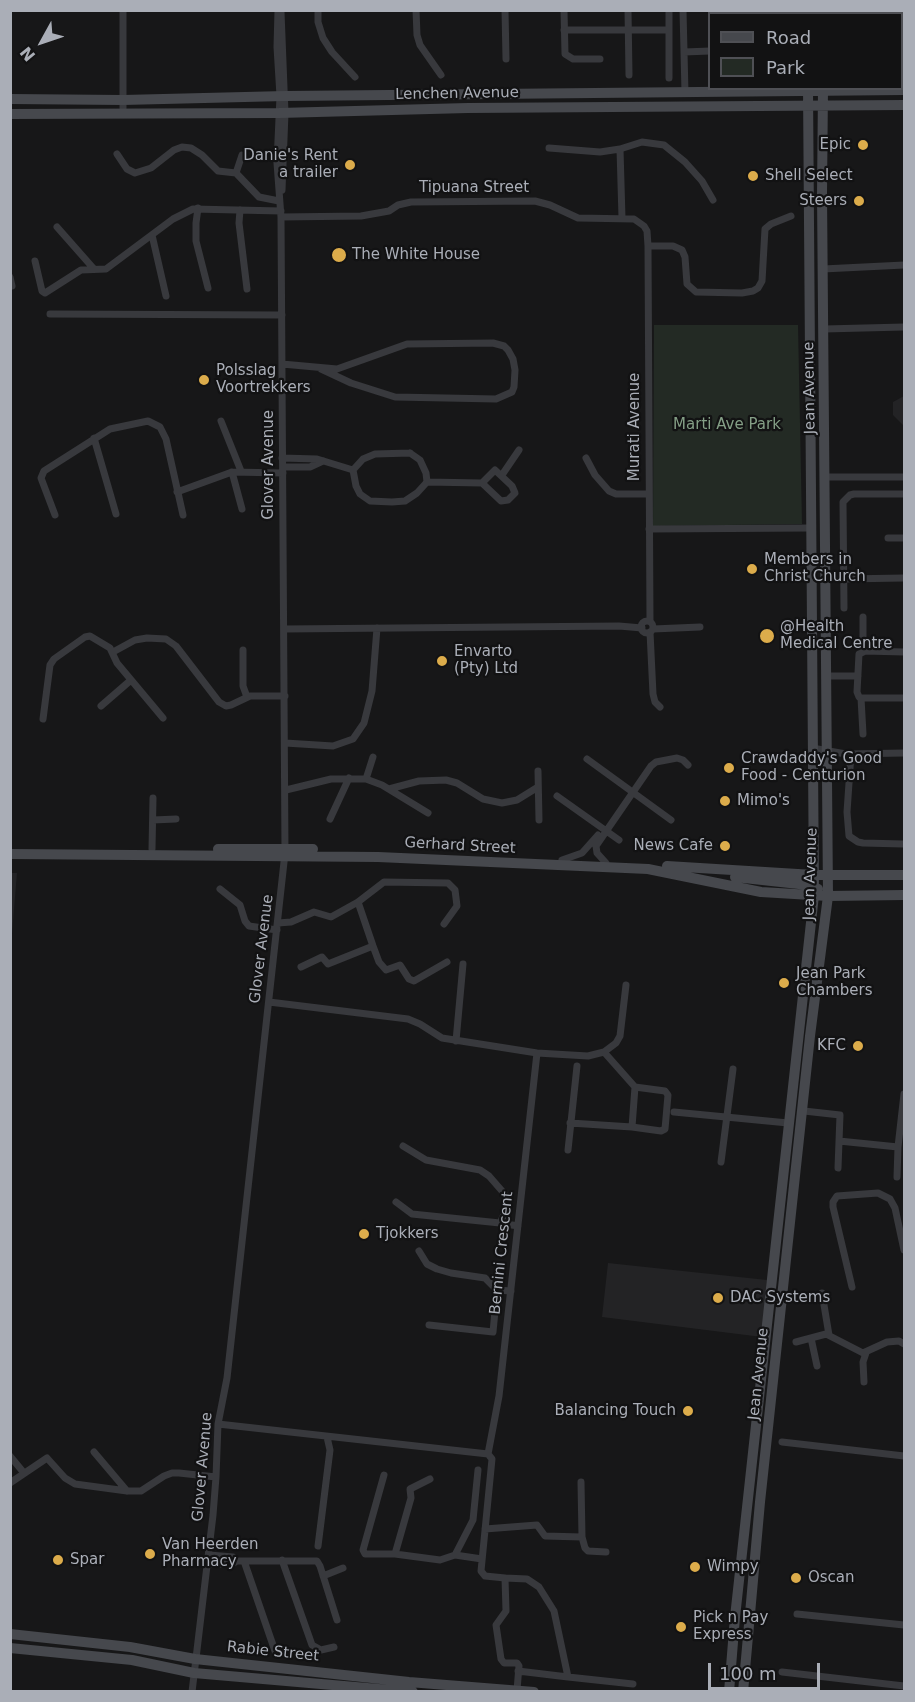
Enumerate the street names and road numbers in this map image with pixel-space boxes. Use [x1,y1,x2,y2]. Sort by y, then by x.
street label: Lenchen Avenue [395,84,519,104]
street label: Tipuana Street [419,179,529,197]
street label: Jean Avenue [800,341,820,435]
street label: Murati Avenue [626,373,644,481]
street label: Glover Avenue [260,410,278,520]
street label: Jean Avenue [800,827,822,921]
street label: Gerhard Street [404,834,516,858]
street label: Glover Avenue [246,893,278,1005]
street label: Bernini Crescent [487,1191,517,1315]
street label: Jean Avenue [745,1327,773,1421]
street label: Glover Avenue [189,1412,217,1522]
street label: Rabie Street [226,1638,320,1666]

